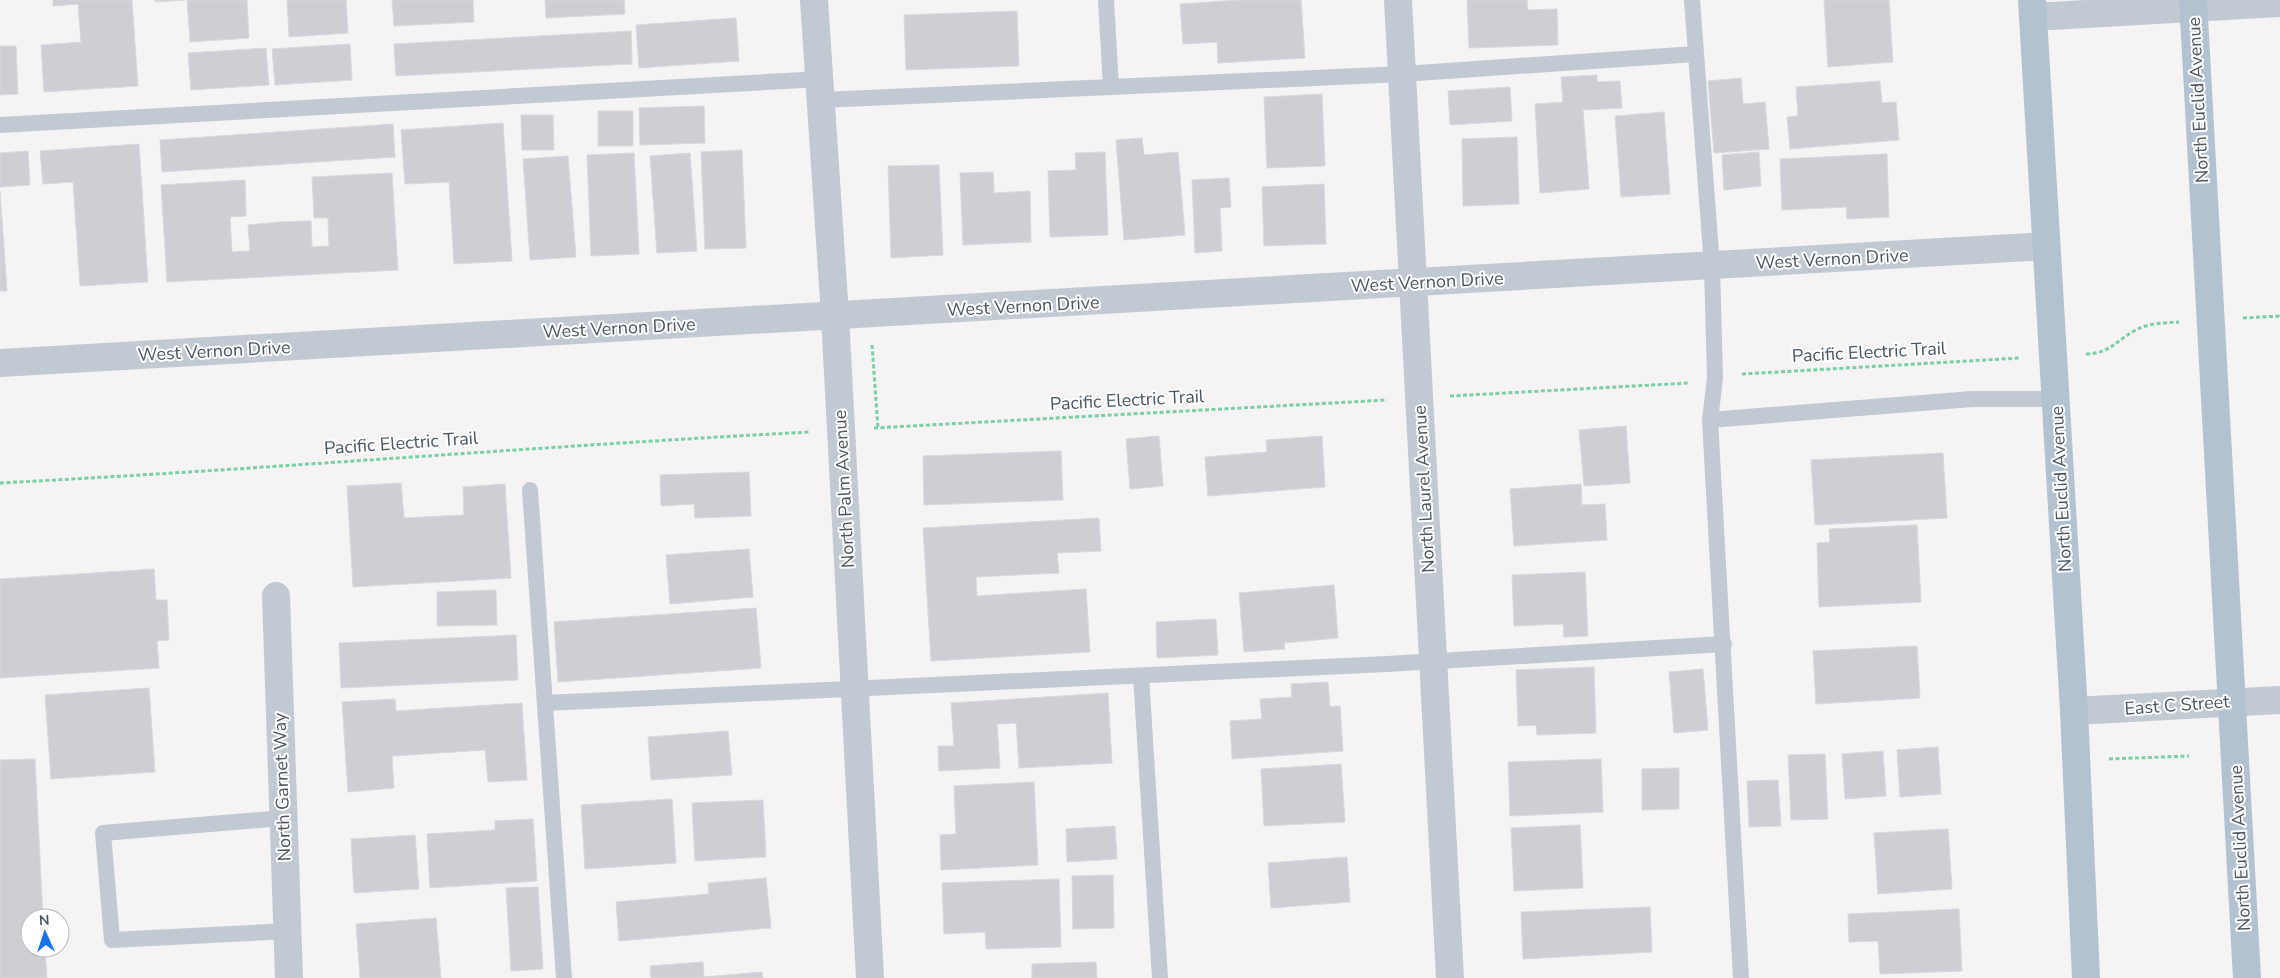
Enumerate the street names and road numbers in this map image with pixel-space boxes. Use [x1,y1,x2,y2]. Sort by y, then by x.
street label: North Euclid Avenue [2182,16,2214,184]
street label: West Vernon Drive [1755,243,1909,275]
street label: West Vernon Drive [1350,266,1504,298]
street label: West Vernon Drive [946,290,1100,322]
street label: West Vernon Drive [542,312,696,344]
street label: West Vernon Drive [137,335,291,367]
street label: Pacific Electric Trail [1791,336,1947,368]
street label: Pacific Electric Trail [1049,384,1205,416]
street label: North Laurel Avenue [1408,405,1440,573]
street label: North Euclid Avenue [2045,405,2077,573]
street label: North Palm Avenue [828,409,860,569]
street label: Pacific Electric Trail [323,426,480,460]
street label: East C Street [2124,689,2231,721]
street label: North Garnet Way [267,712,297,862]
street label: North Euclid Avenue [2224,764,2256,932]

